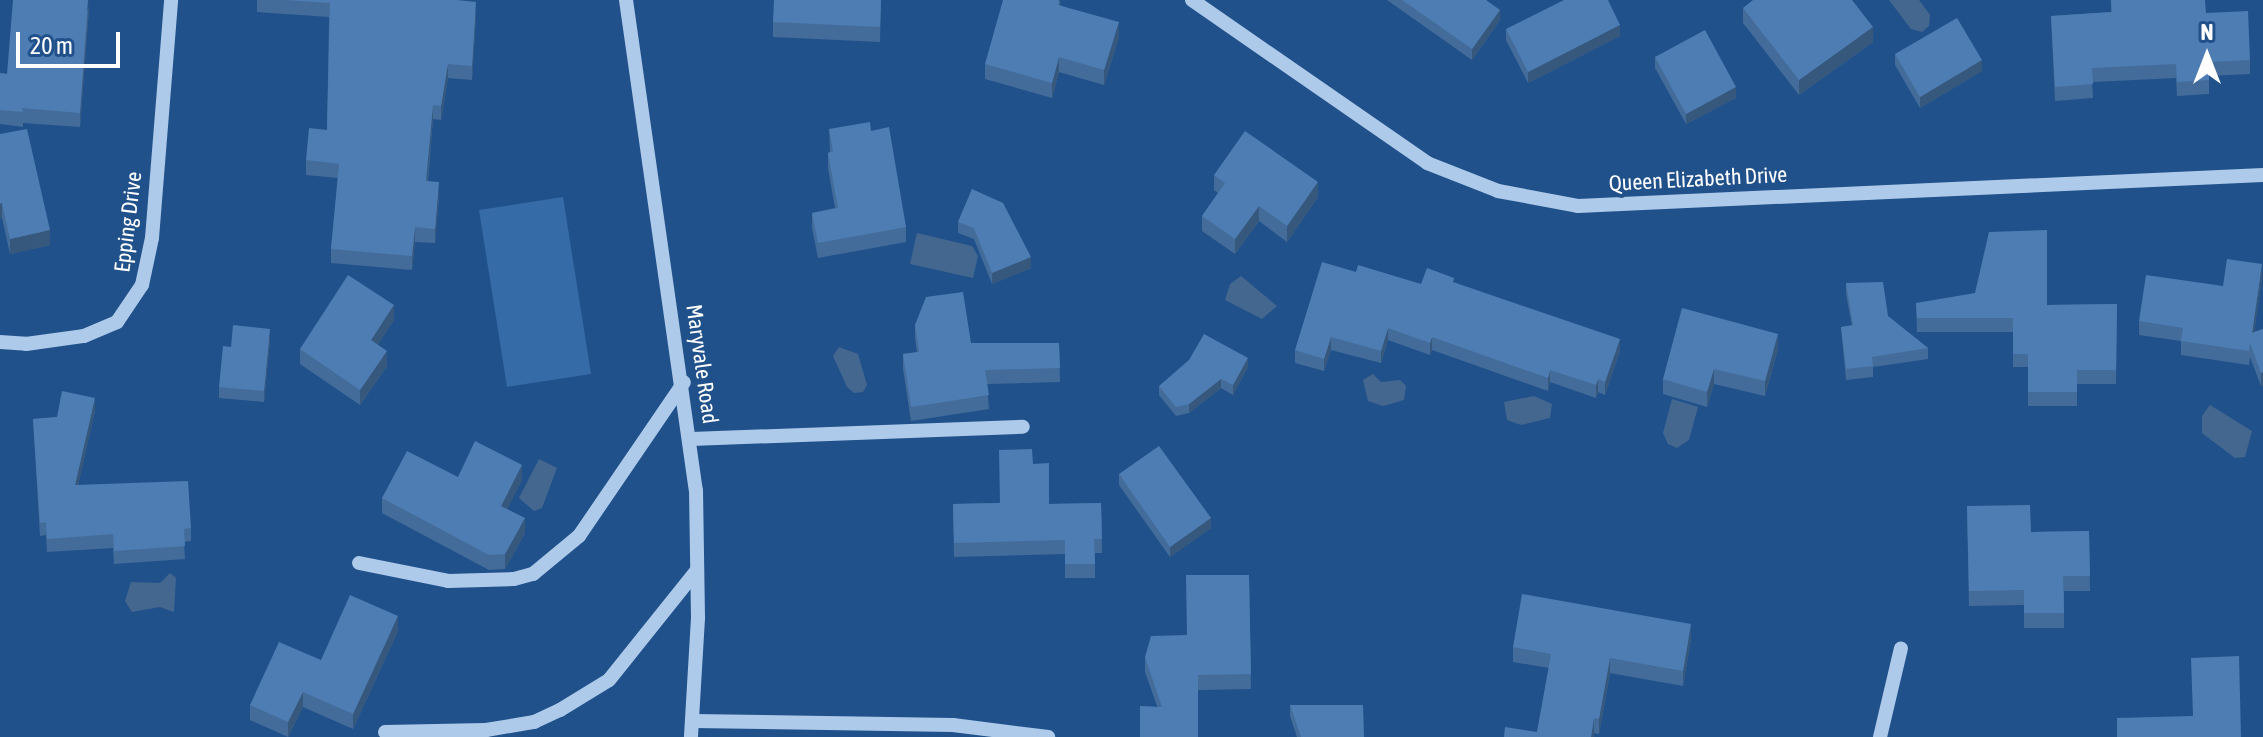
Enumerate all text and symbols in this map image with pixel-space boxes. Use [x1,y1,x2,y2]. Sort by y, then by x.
scale bar [20,16,124,66]
north arrow [2167,16,2247,96]
text: N [2201,19,2213,45]
text: 20 m [30,32,73,59]
street label: Queen Elizabeth Drive [1608,161,1788,197]
street label: Epping Drive [109,170,147,274]
street label: Maryvale Road [681,303,723,425]

